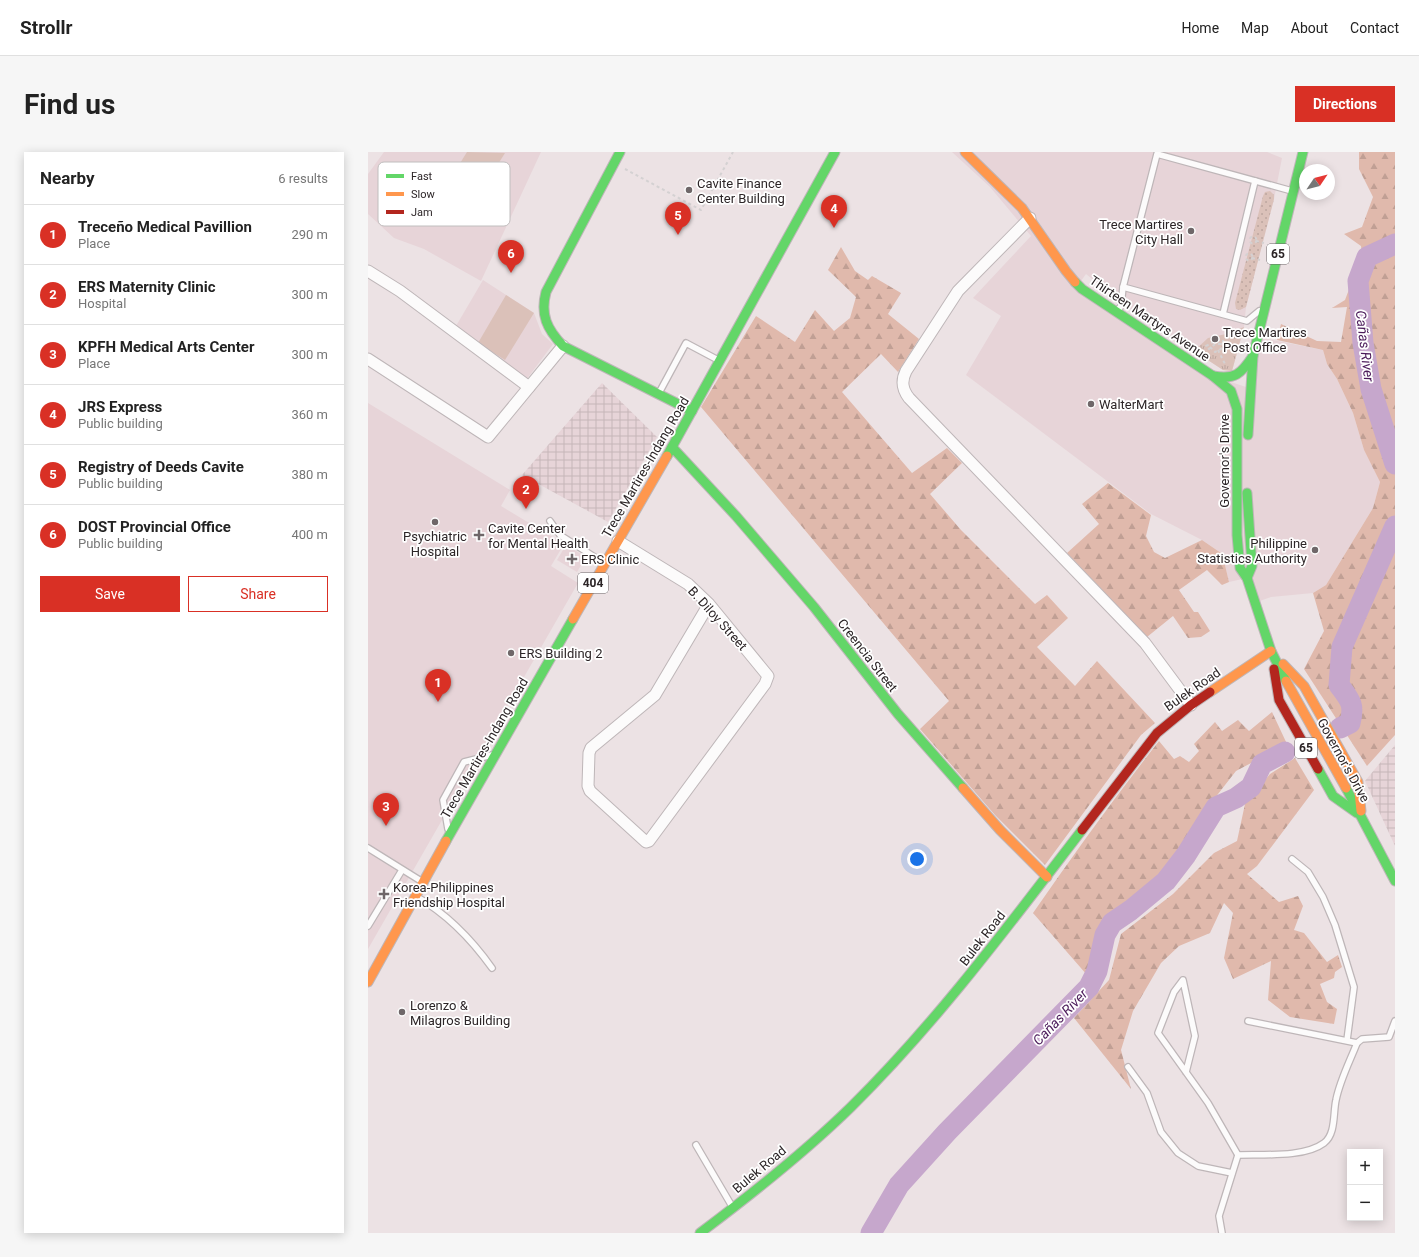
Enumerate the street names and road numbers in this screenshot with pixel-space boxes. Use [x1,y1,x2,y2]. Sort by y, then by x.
road number: 65 [1267,244,1289,264]
street label: Thirteen Martyrs Avenue [1087,273,1213,364]
street label: Trece Martires-Indang Road [599,394,692,540]
street label: Governor's Drive [1217,414,1232,508]
road number: 404 [578,573,608,593]
street label: B. Diloy Street [685,583,750,653]
street label: Creencia Street [835,616,901,695]
street label: Bulek Road [1161,665,1223,714]
street label: Trece Martires-Indang Road [438,675,531,821]
street label: Governor's Drive [1314,716,1373,805]
road number: 65 [1295,738,1317,758]
street label: Bulek Road [956,908,1008,969]
street label: Bulek Road [730,1143,789,1196]

